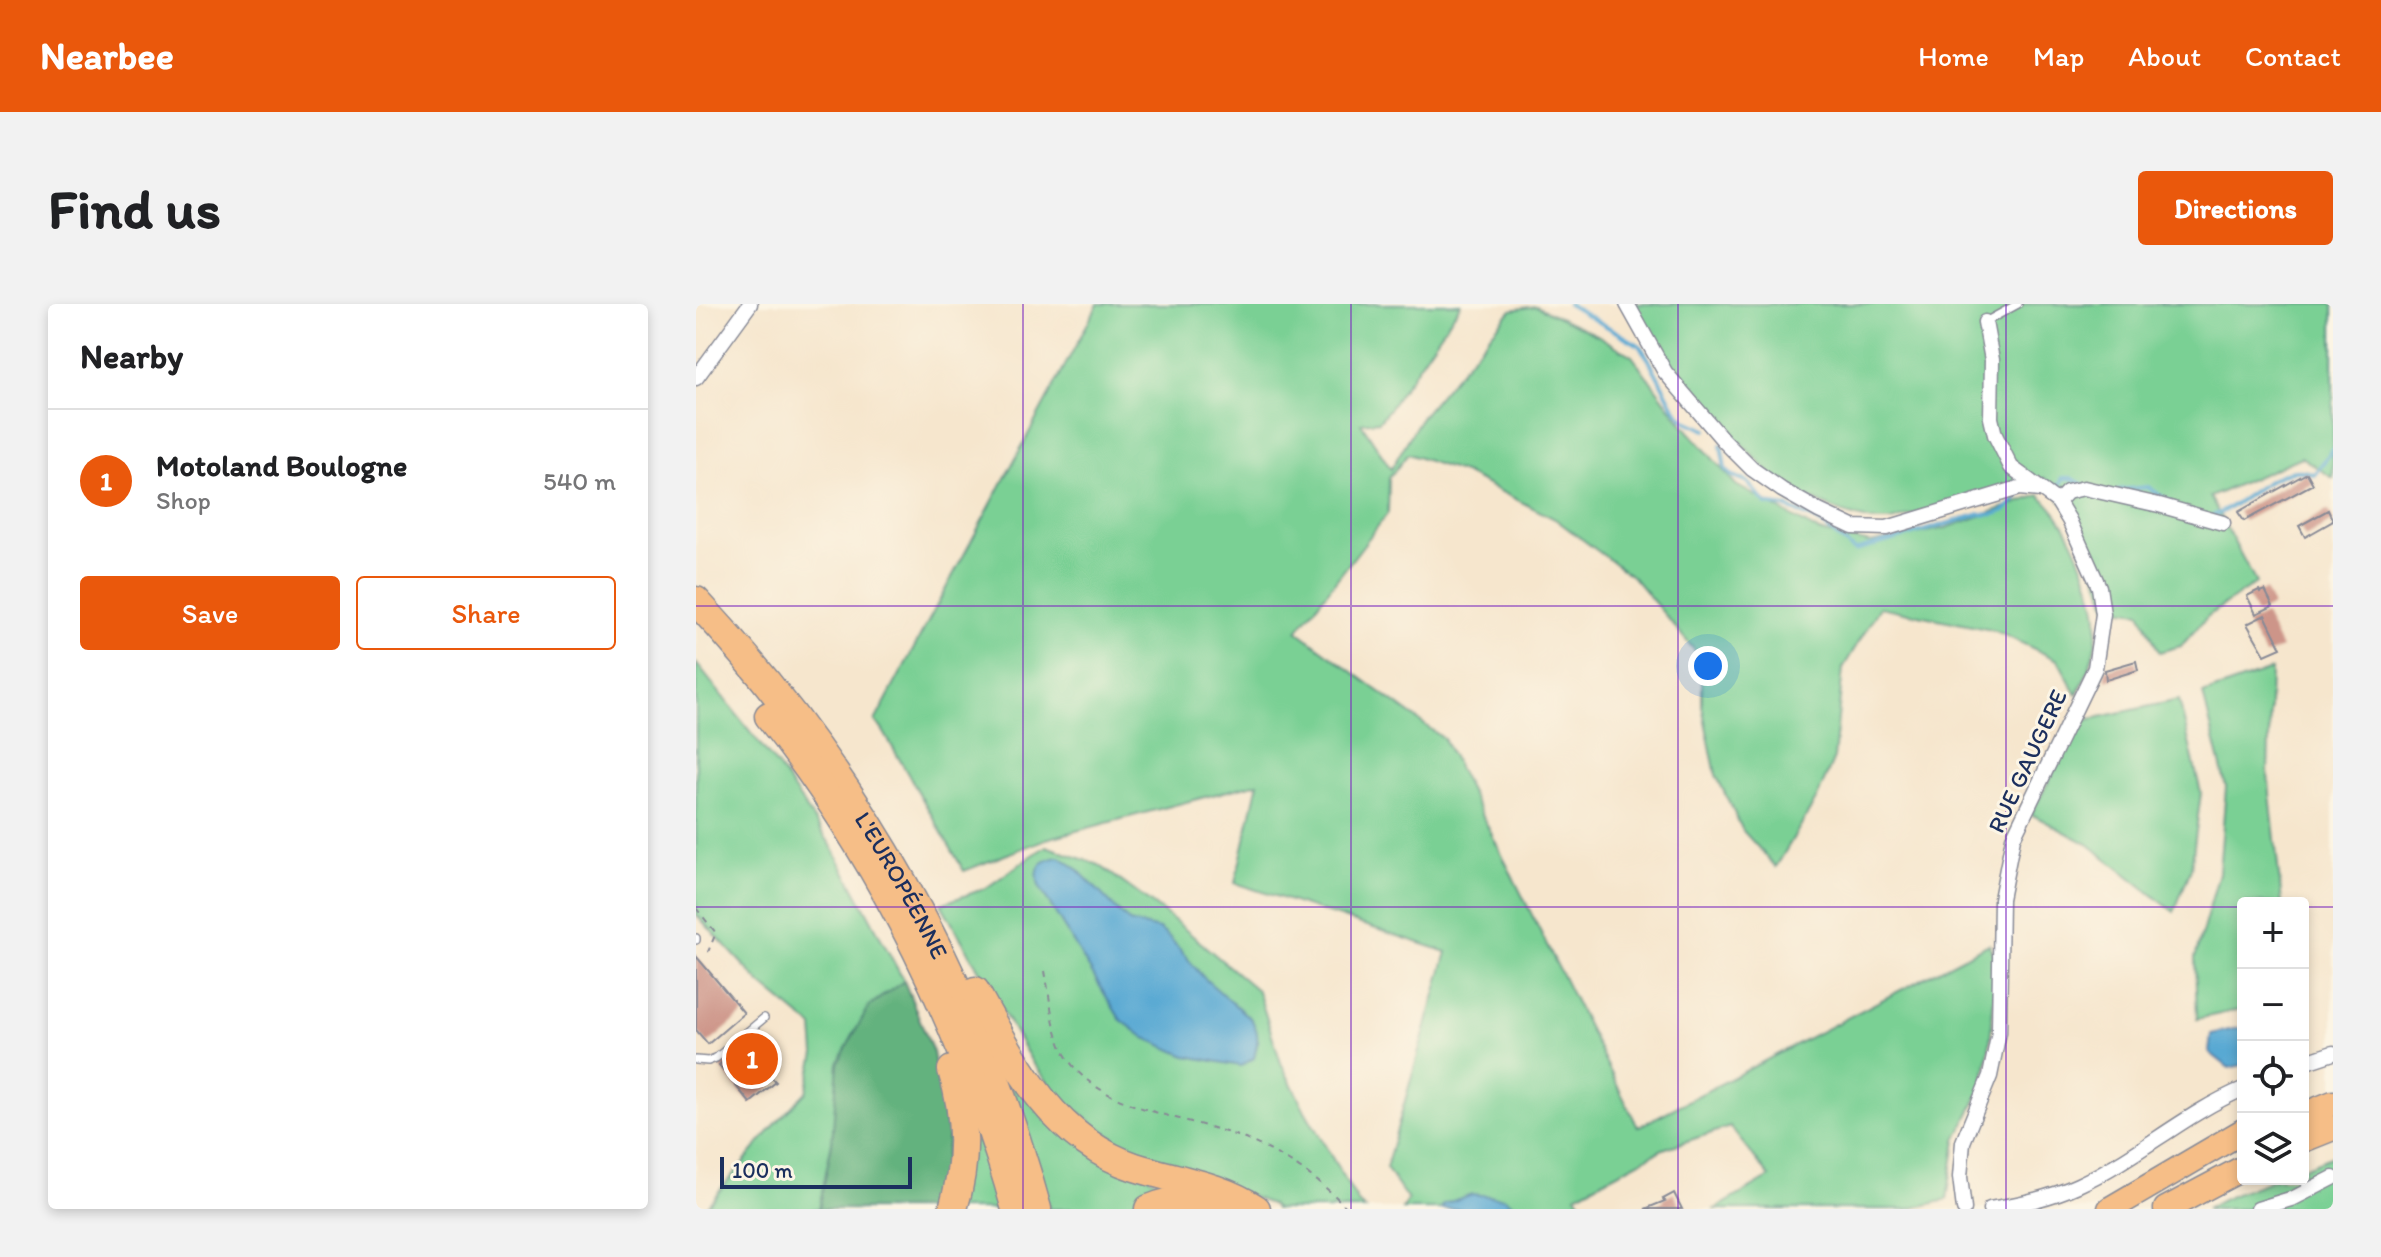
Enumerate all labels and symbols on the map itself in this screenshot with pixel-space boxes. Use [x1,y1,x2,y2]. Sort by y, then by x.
your location [1688,646,1728,686]
street label: RUE GAUGERE [1981,685,2073,837]
street label: L'EUROPÉENNE [849,806,955,963]
pin: 1 [726,1029,778,1089]
scale bar [720,1153,912,1189]

